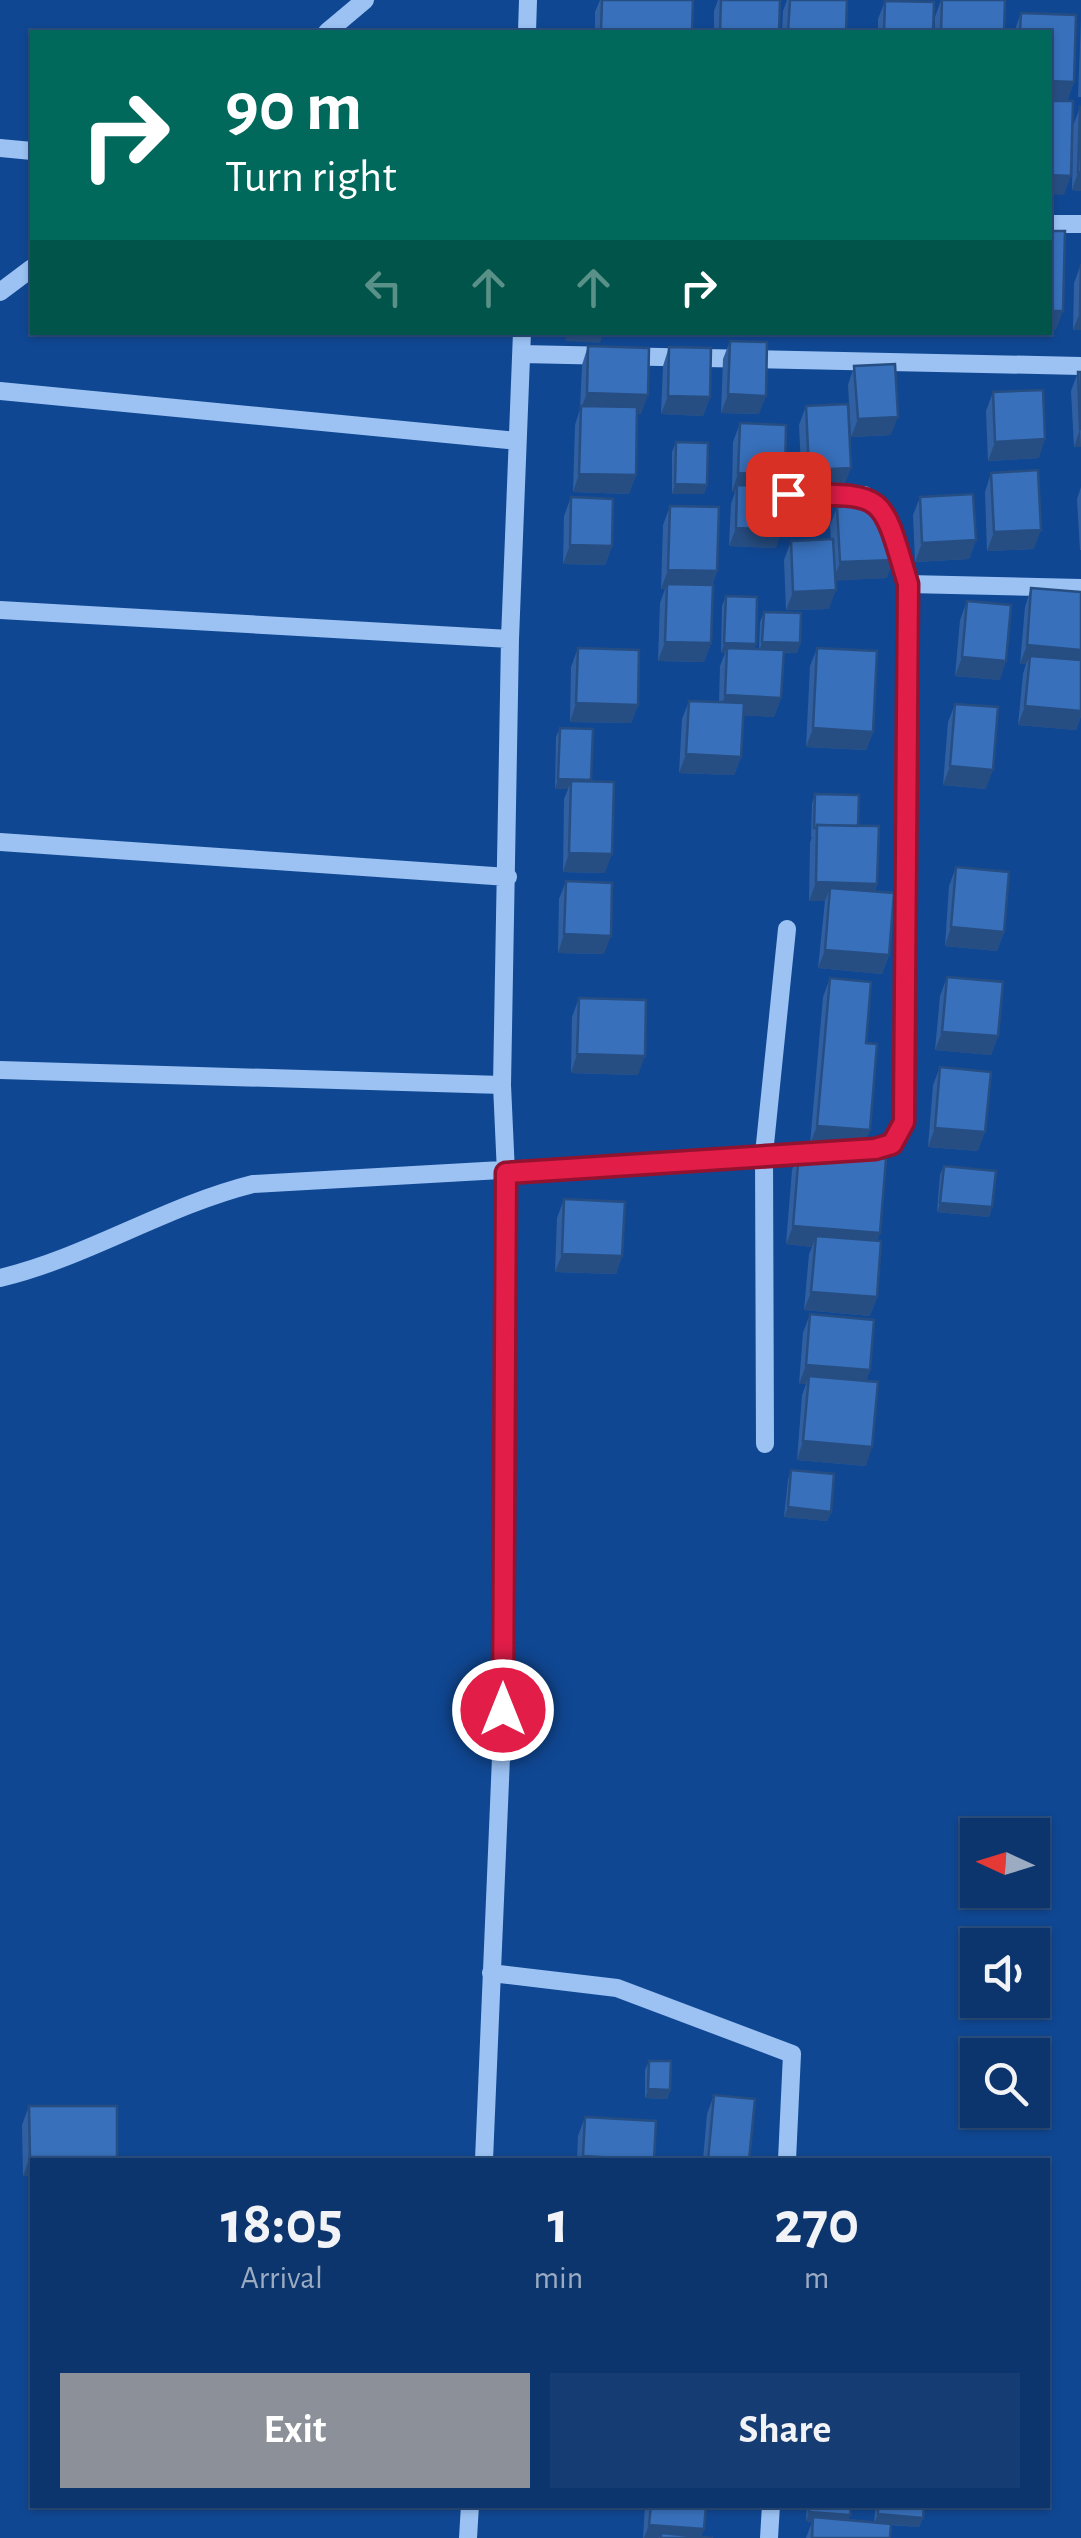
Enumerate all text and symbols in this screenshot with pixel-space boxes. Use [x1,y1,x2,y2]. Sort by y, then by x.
icon: right [60,70,190,200]
text: 90 m [225,73,362,143]
text: Turn right [225,155,397,200]
icon: left [356,260,411,315]
icon: ahead [461,260,516,315]
icon: ahead [566,260,621,315]
icon: right [671,260,726,315]
pin [746,452,831,537]
icon: arrive [761,467,816,522]
position arrow [451,1658,555,1762]
north arrow [960,1818,1050,1908]
map controls [960,1818,1050,2128]
button: sound [960,1928,1050,2018]
button: search [960,2038,1050,2128]
text: 18:05 [221,2194,343,2254]
text: 1 [548,2194,569,2254]
text: 270 [774,2194,859,2254]
text: Arrival [241,2262,323,2294]
text: min [533,2262,583,2294]
text: m [804,2262,829,2294]
button: Exit [60,2373,530,2488]
button: Share [550,2373,1020,2488]

